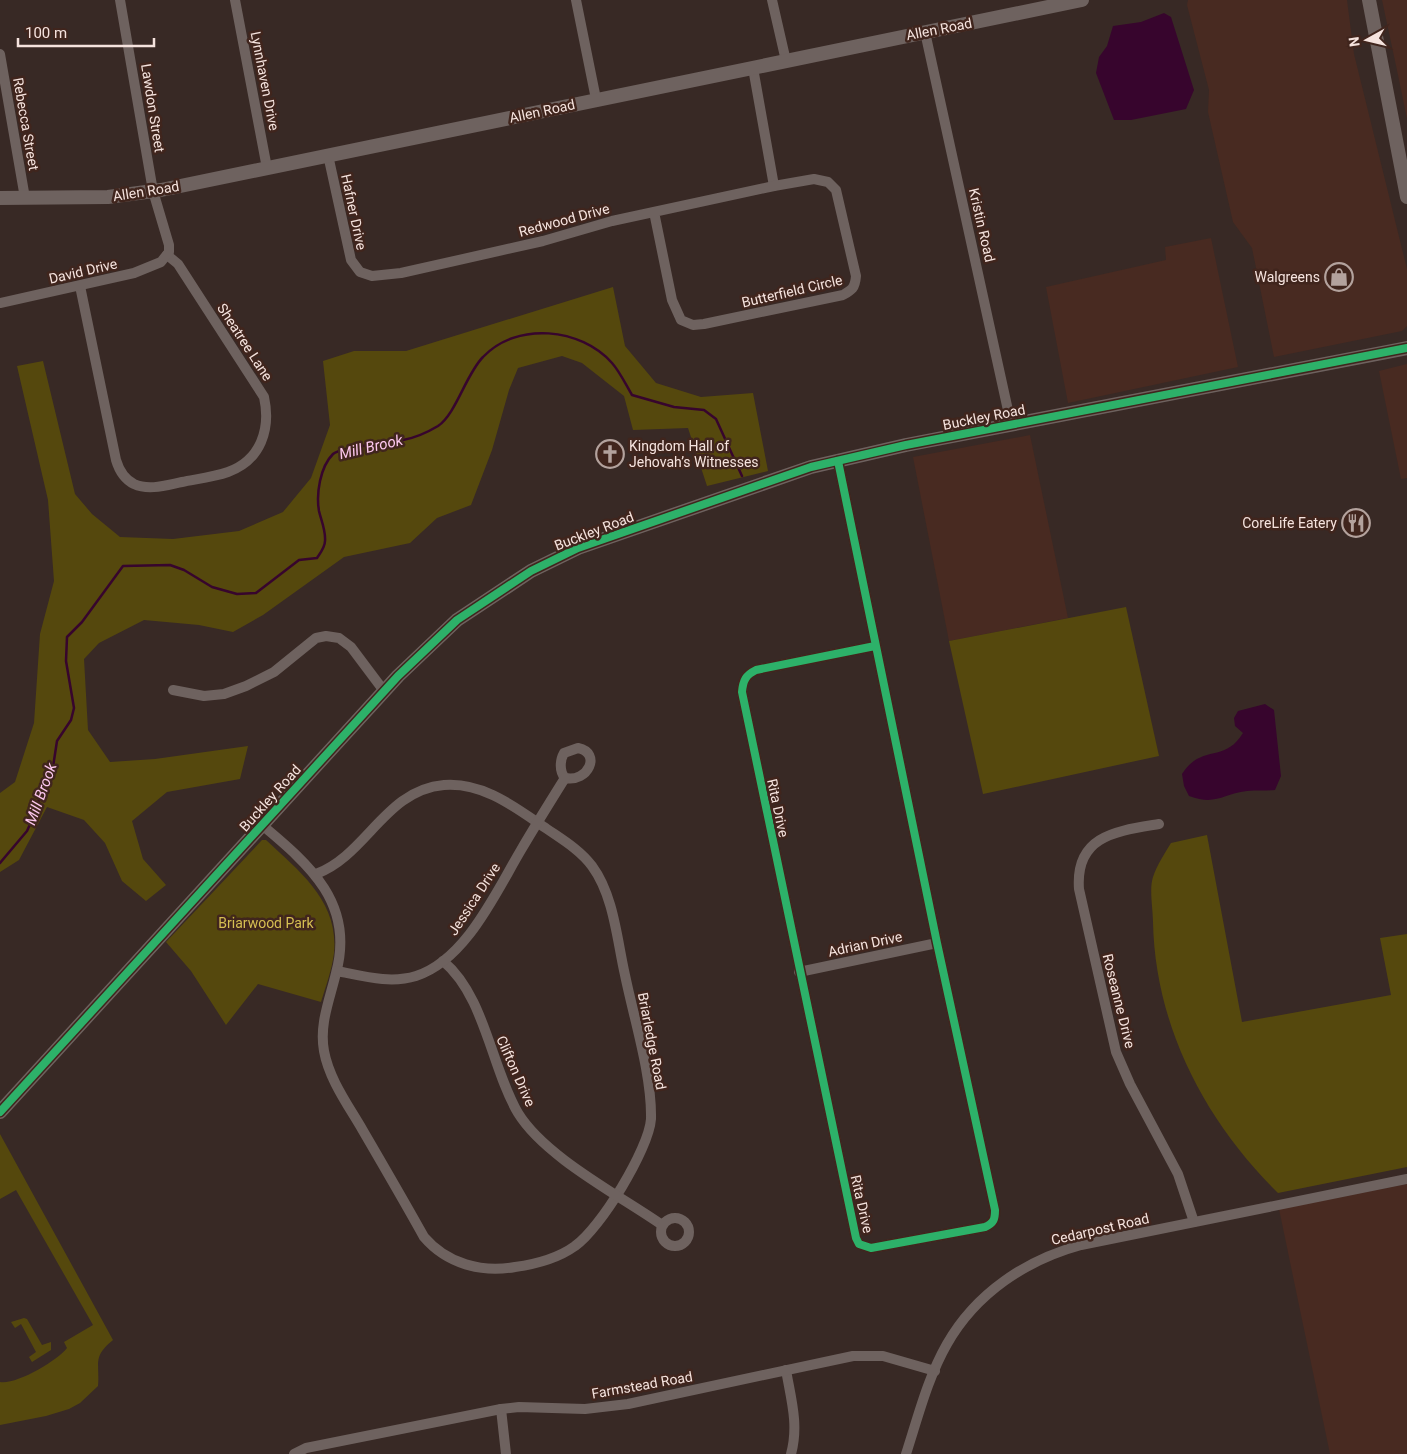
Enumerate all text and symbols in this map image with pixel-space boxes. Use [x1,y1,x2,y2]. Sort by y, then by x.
scale bar [18,15,154,47]
street label: Allen Road [905,15,973,43]
north arrow [1342,15,1392,65]
text: 100 m [25,24,67,42]
street label: Lynnhaven Drive [248,30,282,132]
text: N [1346,36,1363,48]
street label: Lawdon Street [138,62,168,154]
street label: Rebecca Street [10,76,42,172]
street label: Allen Road [508,96,576,126]
street label: Hafner Drive [338,173,370,251]
street label: Allen Road [112,178,180,204]
street label: Kristin Road [966,186,998,264]
street label: Redwood Drive [517,200,611,240]
street label: David Drive [47,255,119,287]
shop icon: Walgreens [1324,262,1354,292]
place label: Walgreens [1255,269,1320,285]
street label: Butterfield Circle [740,272,844,310]
street label: Sheatree Lane [214,300,276,384]
street label: Buckley Road [941,401,1027,433]
water label: Mill Brook [337,431,405,463]
place label: Kingdom Hall of Jehovah’s Witnesses [629,438,759,470]
church icon: Kingdom Hall of Jehovah’s Witnesses [595,439,625,469]
restaurant icon: CoreLife Eatery [1341,508,1371,538]
street label: Buckley Road [552,509,636,553]
place label: CoreLife Eatery [1242,515,1337,531]
water label: Mill Brook [21,760,61,828]
street label: Buckley Road [236,761,304,835]
street label: Rita Drive [764,777,792,839]
street label: Jessica Drive [445,860,503,938]
park label: Briarwood Park [218,915,315,931]
street label: Adrian Drive [826,928,904,960]
street label: Roseanne Drive [1100,952,1138,1050]
street label: Briarledge Road [635,991,669,1091]
street label: Clifton Drive [493,1033,539,1109]
street label: Rita Drive [848,1173,876,1235]
street label: Cedarpost Road [1049,1210,1151,1248]
street label: Farmstead Road [590,1368,694,1402]

